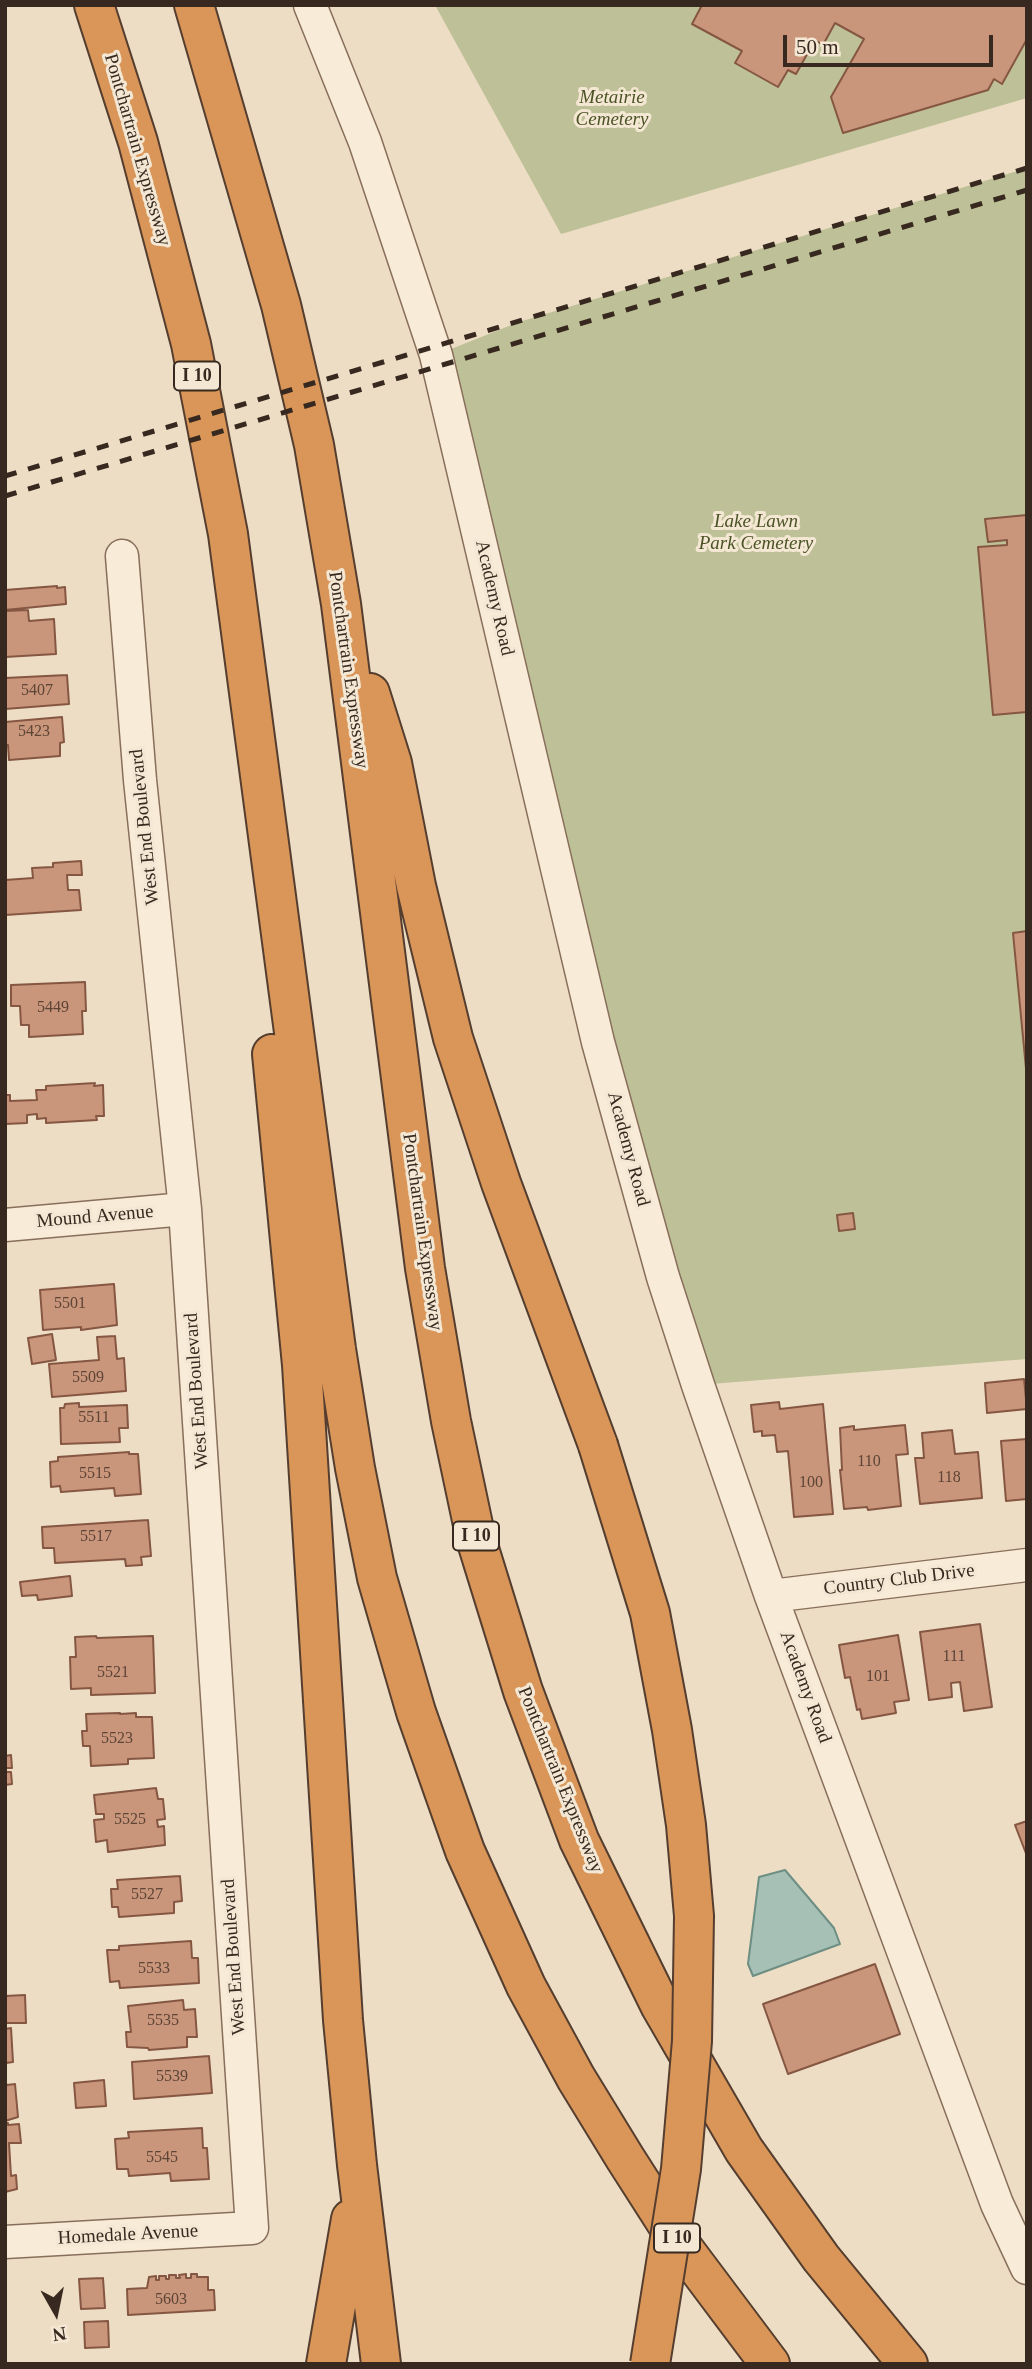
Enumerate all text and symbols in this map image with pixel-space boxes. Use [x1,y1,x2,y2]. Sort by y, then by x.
scale bar [787,21,997,65]
text: 50 m [796,35,839,59]
street label: Pontchartrain Expressway [99,51,175,249]
park label: Metairie Cemetery [576,87,648,131]
road number: I 10 [174,362,220,390]
park label: Lake Lawn Park Cemetery [699,511,813,555]
street label: Academy Road [470,538,518,658]
street label: Pontchartrain Expressway [323,570,373,770]
house number: 5407 [21,681,53,701]
house number: 5423 [18,722,50,742]
street label: West End Boulevard [125,748,165,906]
house number: 5449 [37,998,69,1018]
street label: Academy Road [602,1089,654,1209]
street label: Pontchartrain Expressway [397,1132,447,1332]
street label: Mound Avenue [36,1201,154,1233]
house number: 5501 [54,1294,86,1314]
street label: West End Boulevard [180,1312,214,1470]
house number: 5509 [72,1368,104,1388]
house number: 5511 [78,1408,110,1428]
house number: 110 [857,1452,881,1472]
house number: 5515 [79,1464,111,1484]
house number: 118 [937,1468,961,1488]
house number: 100 [799,1473,823,1493]
road number: I 10 [453,1521,499,1550]
house number: 5517 [80,1527,112,1547]
street label: Country Club Drive [822,1559,976,1601]
street label: Academy Road [774,1628,836,1746]
house number: 111 [943,1647,965,1667]
house number: 5521 [97,1663,129,1683]
house number: 101 [866,1667,890,1687]
street label: Pontchartrain Expressway [512,1684,608,1876]
house number: 5523 [101,1729,133,1749]
house number: 5525 [114,1810,146,1830]
street label: West End Boulevard [217,1878,251,2036]
house number: 5527 [131,1885,163,1905]
house number: 5533 [138,1959,170,1979]
house number: 5535 [147,2011,179,2031]
house number: 5539 [156,2067,188,2087]
house number: 5545 [146,2148,178,2168]
street label: Homedale Avenue [57,2220,199,2250]
road number: I 10 [654,2224,700,2252]
north arrow [21,2278,91,2348]
house number: 5603 [155,2290,187,2310]
text: N [51,2323,68,2346]

